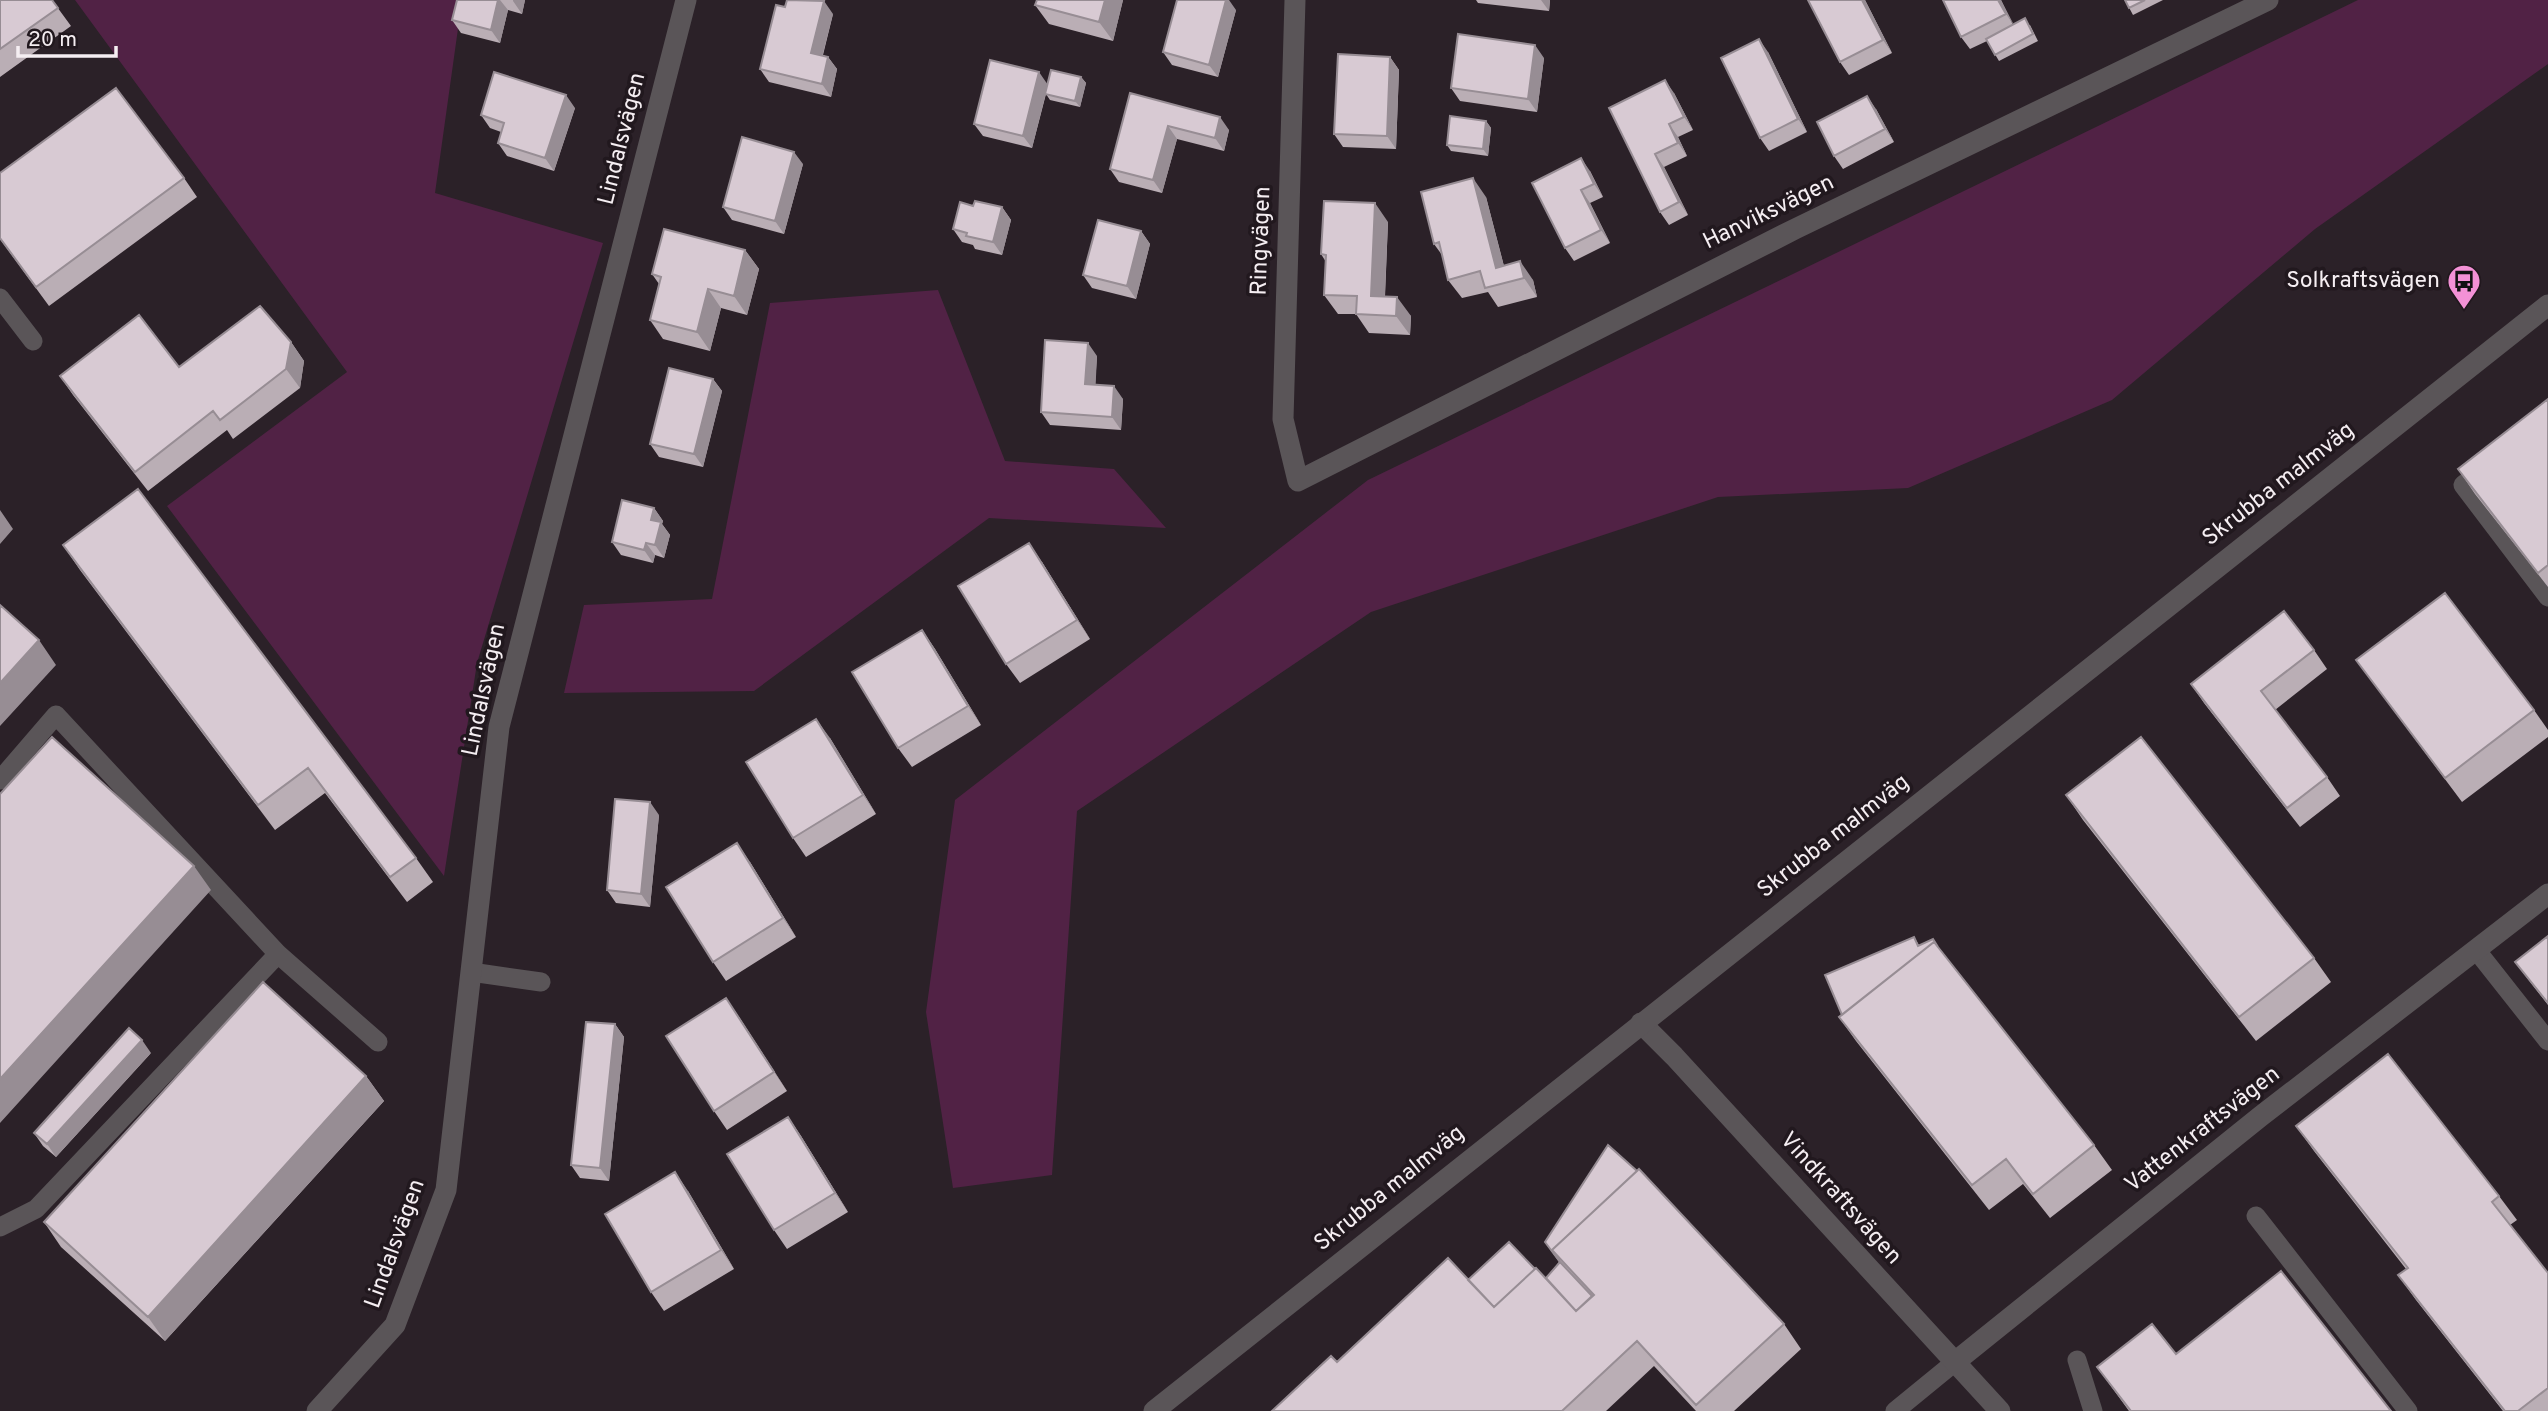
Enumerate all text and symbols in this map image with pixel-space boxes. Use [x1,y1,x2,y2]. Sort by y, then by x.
scale bar [18,14,116,58]
text: 20 m [28,27,77,54]
street label: Lindalsvägen [593,70,653,208]
street label: Hanviksvägen [1699,169,1839,257]
street label: Ringvägen [1246,186,1278,296]
bus stop icon: Solkraftsvägen [2445,262,2483,311]
place label: Solkraftsvägen [2286,267,2440,296]
street label: Skrubba malmväg [2197,417,2361,553]
street label: Lindalsvägen [457,621,513,759]
street label: Skrubba malmväg [1752,769,1916,905]
street label: Vattenkraftsvägen [2120,1060,2286,1200]
street label: Skrubba malmväg [1309,1120,1471,1258]
street label: Vindkraftsvägen [1773,1127,1907,1271]
street label: Lindalsvägen [359,1176,433,1312]

